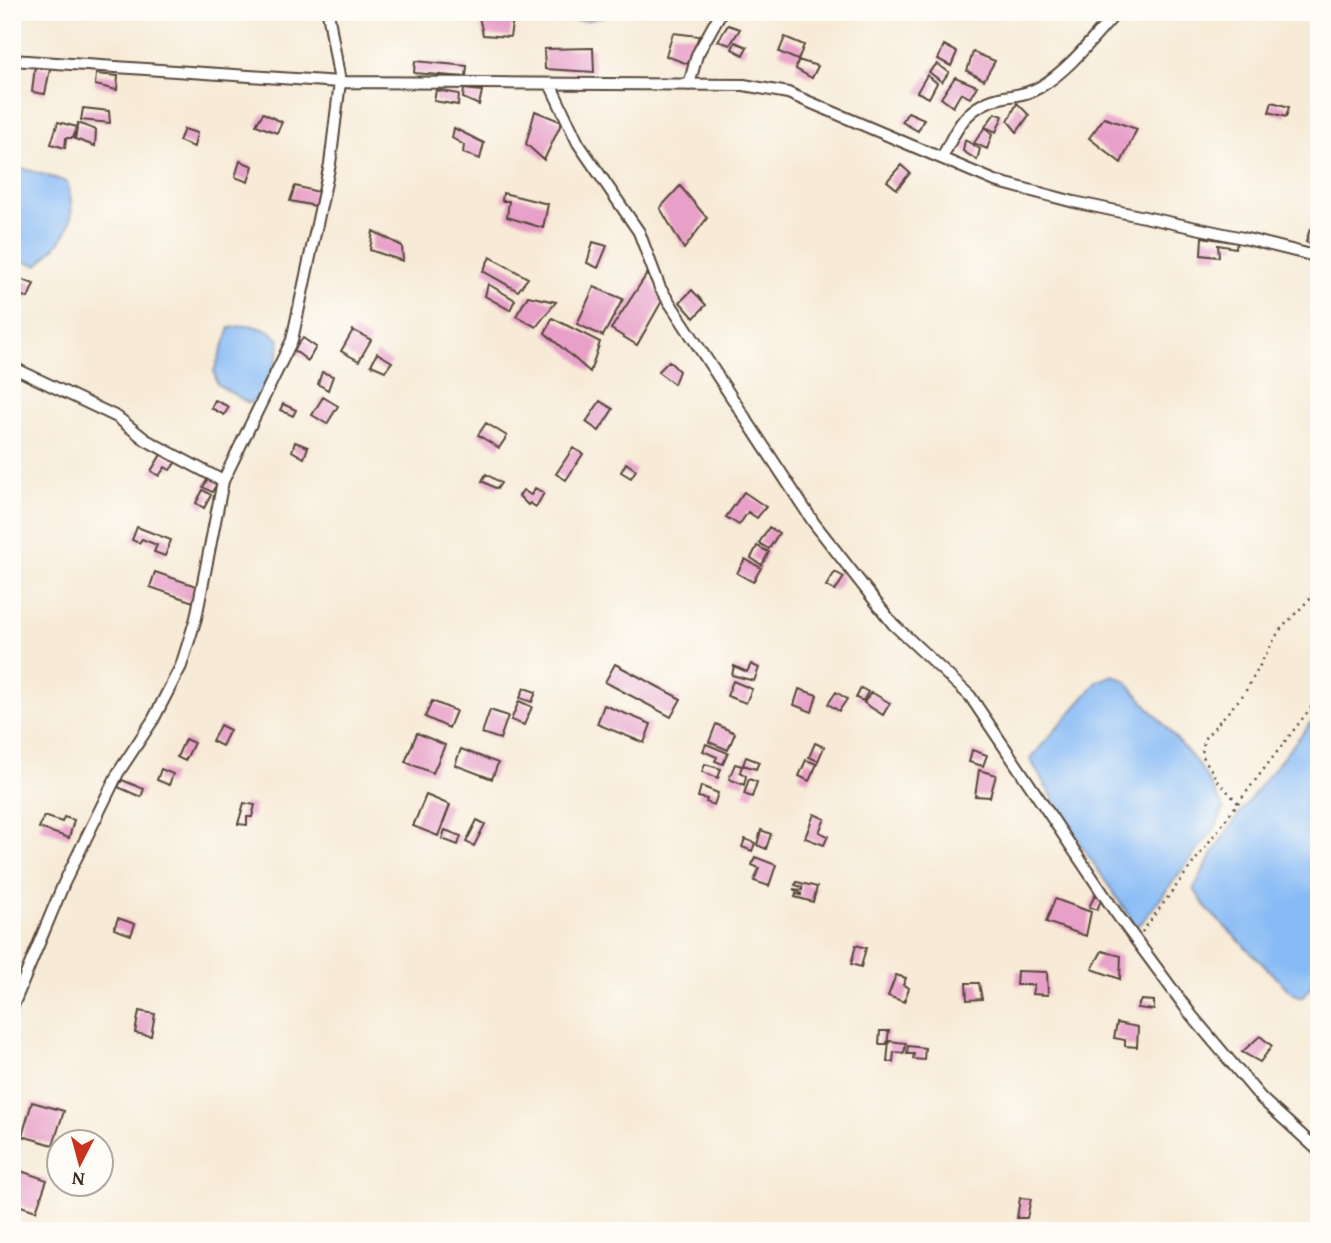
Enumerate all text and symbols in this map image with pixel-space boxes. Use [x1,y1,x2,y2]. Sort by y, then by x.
north arrow [46,1128,116,1198]
text: N [70,1165,86,1194]

